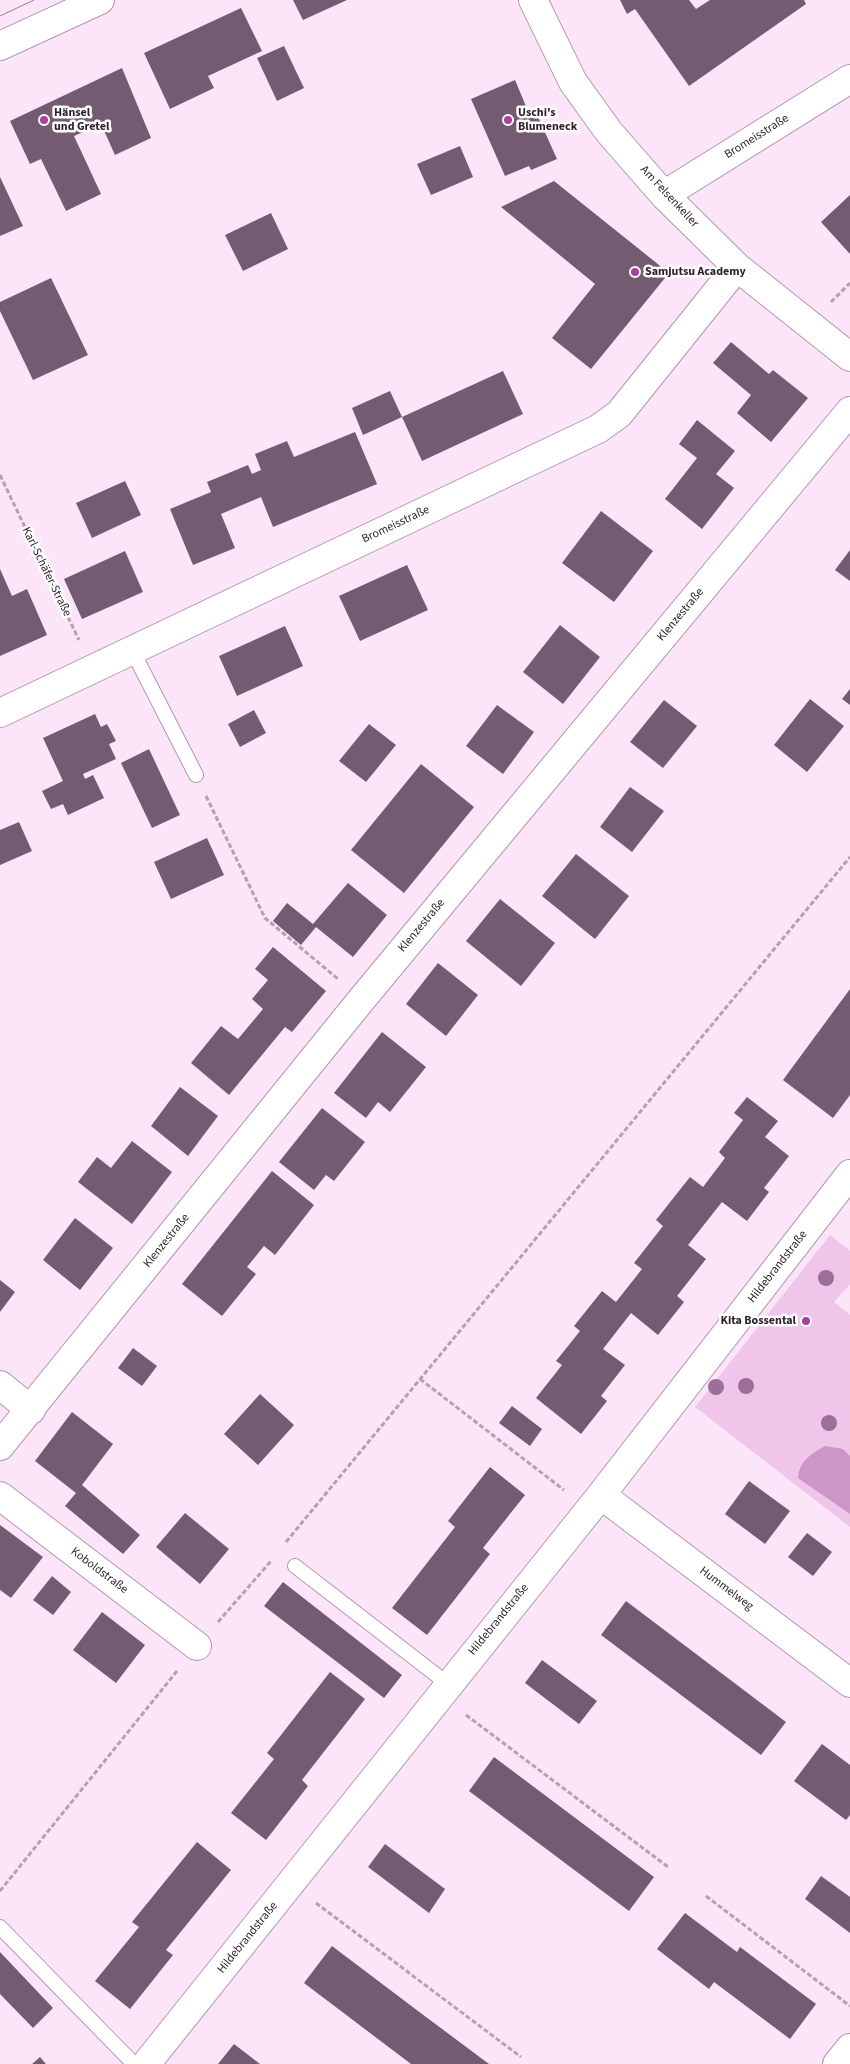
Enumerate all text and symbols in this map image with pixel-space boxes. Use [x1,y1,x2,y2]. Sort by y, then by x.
place label: Hänsel und Gretel [54,106,109,134]
place label: Uschi's Blumeneck [518,106,577,134]
street label: Bromeisstraße [722,112,792,162]
marker: Hänsel und Gretel [38,114,50,126]
marker: Uschi's Blumeneck [502,114,514,126]
street label: Am Felsenkeller [637,163,701,231]
place label: Samjutsu Academy [645,265,746,279]
marker: Samjutsu Academy [629,266,641,278]
street label: Bromeisstraße [360,503,432,547]
street label: Karl-Schäfer-Straße [18,525,74,619]
street label: Klenzestraße [655,585,707,645]
street label: Klenzestraße [396,896,448,956]
street label: Klenzestraße [141,1211,193,1271]
street label: Hildebrandstraße [745,1228,811,1306]
place label: Kita Bossental [721,1314,796,1328]
marker: Kita Bossental [800,1315,812,1327]
street label: Koboldstraße [68,1545,130,1597]
street label: Hummelweg [696,1564,756,1614]
street label: Hildebrandstraße [466,1581,532,1659]
street label: Hildebrandstraße [215,1899,281,1977]

